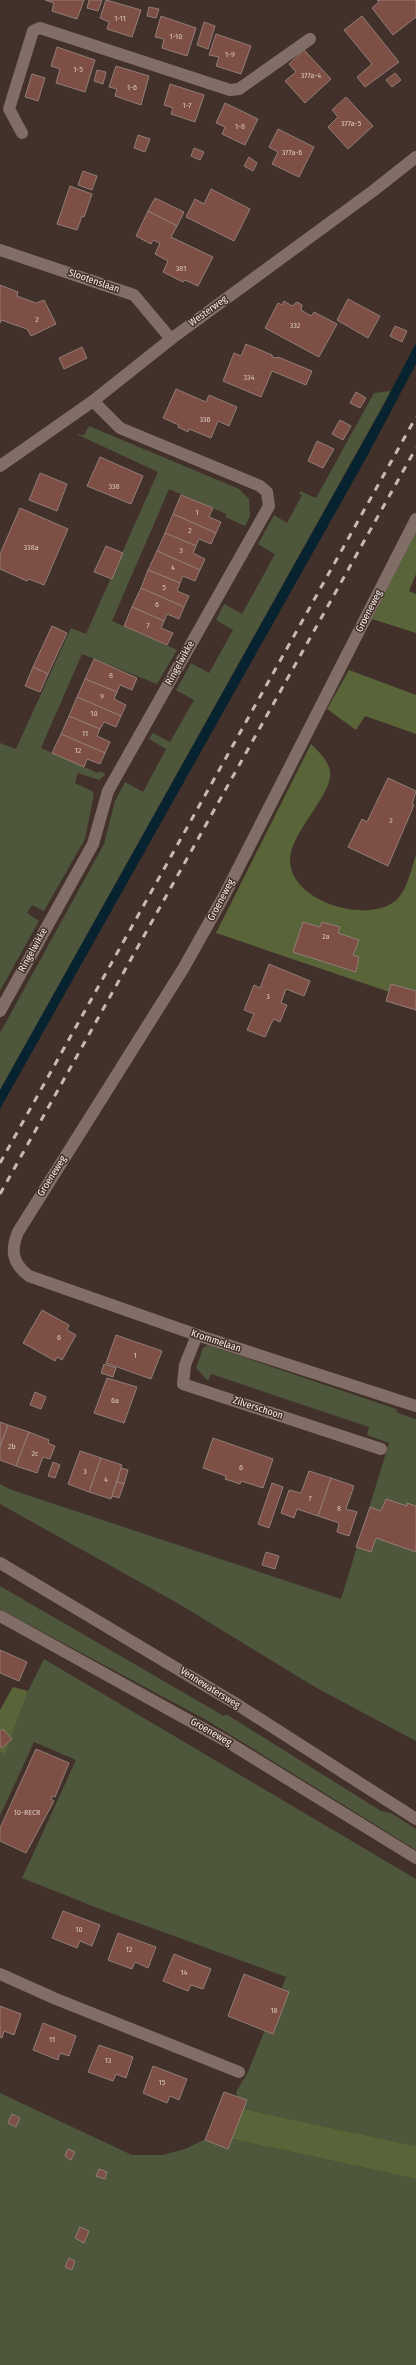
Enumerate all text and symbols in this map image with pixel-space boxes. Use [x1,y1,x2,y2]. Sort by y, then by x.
house number: 1-11 [114,14,126,23]
house number: 1-10 [170,32,182,41]
house number: 1-9 [225,50,235,59]
house number: 1-5 [73,65,83,74]
house number: 377a-4 [301,71,321,80]
house number: 1-6 [127,83,137,92]
house number: 1-7 [183,101,192,110]
house number: 377a-5 [341,119,361,128]
house number: 1-8 [235,122,245,131]
house number: 377a-6 [282,148,302,157]
house number: 381 [176,264,186,273]
street label: Slootenslaan [67,267,121,295]
street label: Westerweg [187,293,230,329]
house number: 2 [35,315,39,324]
house number: 332 [290,321,301,330]
house number: 334 [243,373,255,382]
house number: 336 [199,415,211,424]
house number: 338 [108,482,120,491]
house number: 1 [195,508,199,517]
house number: 2 [188,526,192,535]
house number: 338a [23,543,39,552]
house number: 3 [179,546,183,555]
house number: 4 [171,563,175,572]
house number: 5 [162,583,166,592]
street label: Groeneweg [353,588,385,634]
house number: 6 [155,600,159,609]
house number: 7 [146,621,150,630]
street label: Ringelwikke [163,639,197,687]
house number: 8 [109,671,113,680]
house number: 9 [100,692,104,701]
house number: 10 [90,709,98,718]
house number: 11 [82,729,88,738]
house number: 12 [75,746,82,755]
house number: 2 [389,816,393,825]
street label: Groeneweg [205,877,237,923]
street label: Ringelwikke [16,926,50,974]
house number: 2a [322,932,330,941]
house number: 3 [266,992,270,1001]
street label: Groeneweg [35,1153,69,1198]
street label: Krommelaan [190,1327,242,1355]
house number: 6 [57,1333,61,1342]
house number: 1 [133,1351,137,1360]
street label: Zilverschoon [231,1394,285,1422]
house number: 6a [111,1396,119,1405]
house number: 2b [8,1442,16,1451]
house number: 2c [32,1449,39,1458]
house number: 6 [239,1463,243,1472]
house number: 3 [83,1467,87,1476]
house number: 4 [104,1475,108,1484]
house number: 7 [308,1494,312,1503]
house number: 8 [337,1504,341,1513]
street label: Vennewatersweg [178,1665,242,1711]
street label: Groeneweg [188,1715,234,1749]
house number: 10-RECR [14,1808,41,1817]
house number: 10 [75,1925,83,1934]
house number: 12 [126,1945,133,1954]
house number: 14 [181,1968,188,1977]
house number: 18 [270,2006,278,2015]
house number: 11 [49,2035,55,2044]
house number: 13 [105,2056,112,2065]
house number: 15 [159,2078,166,2087]

